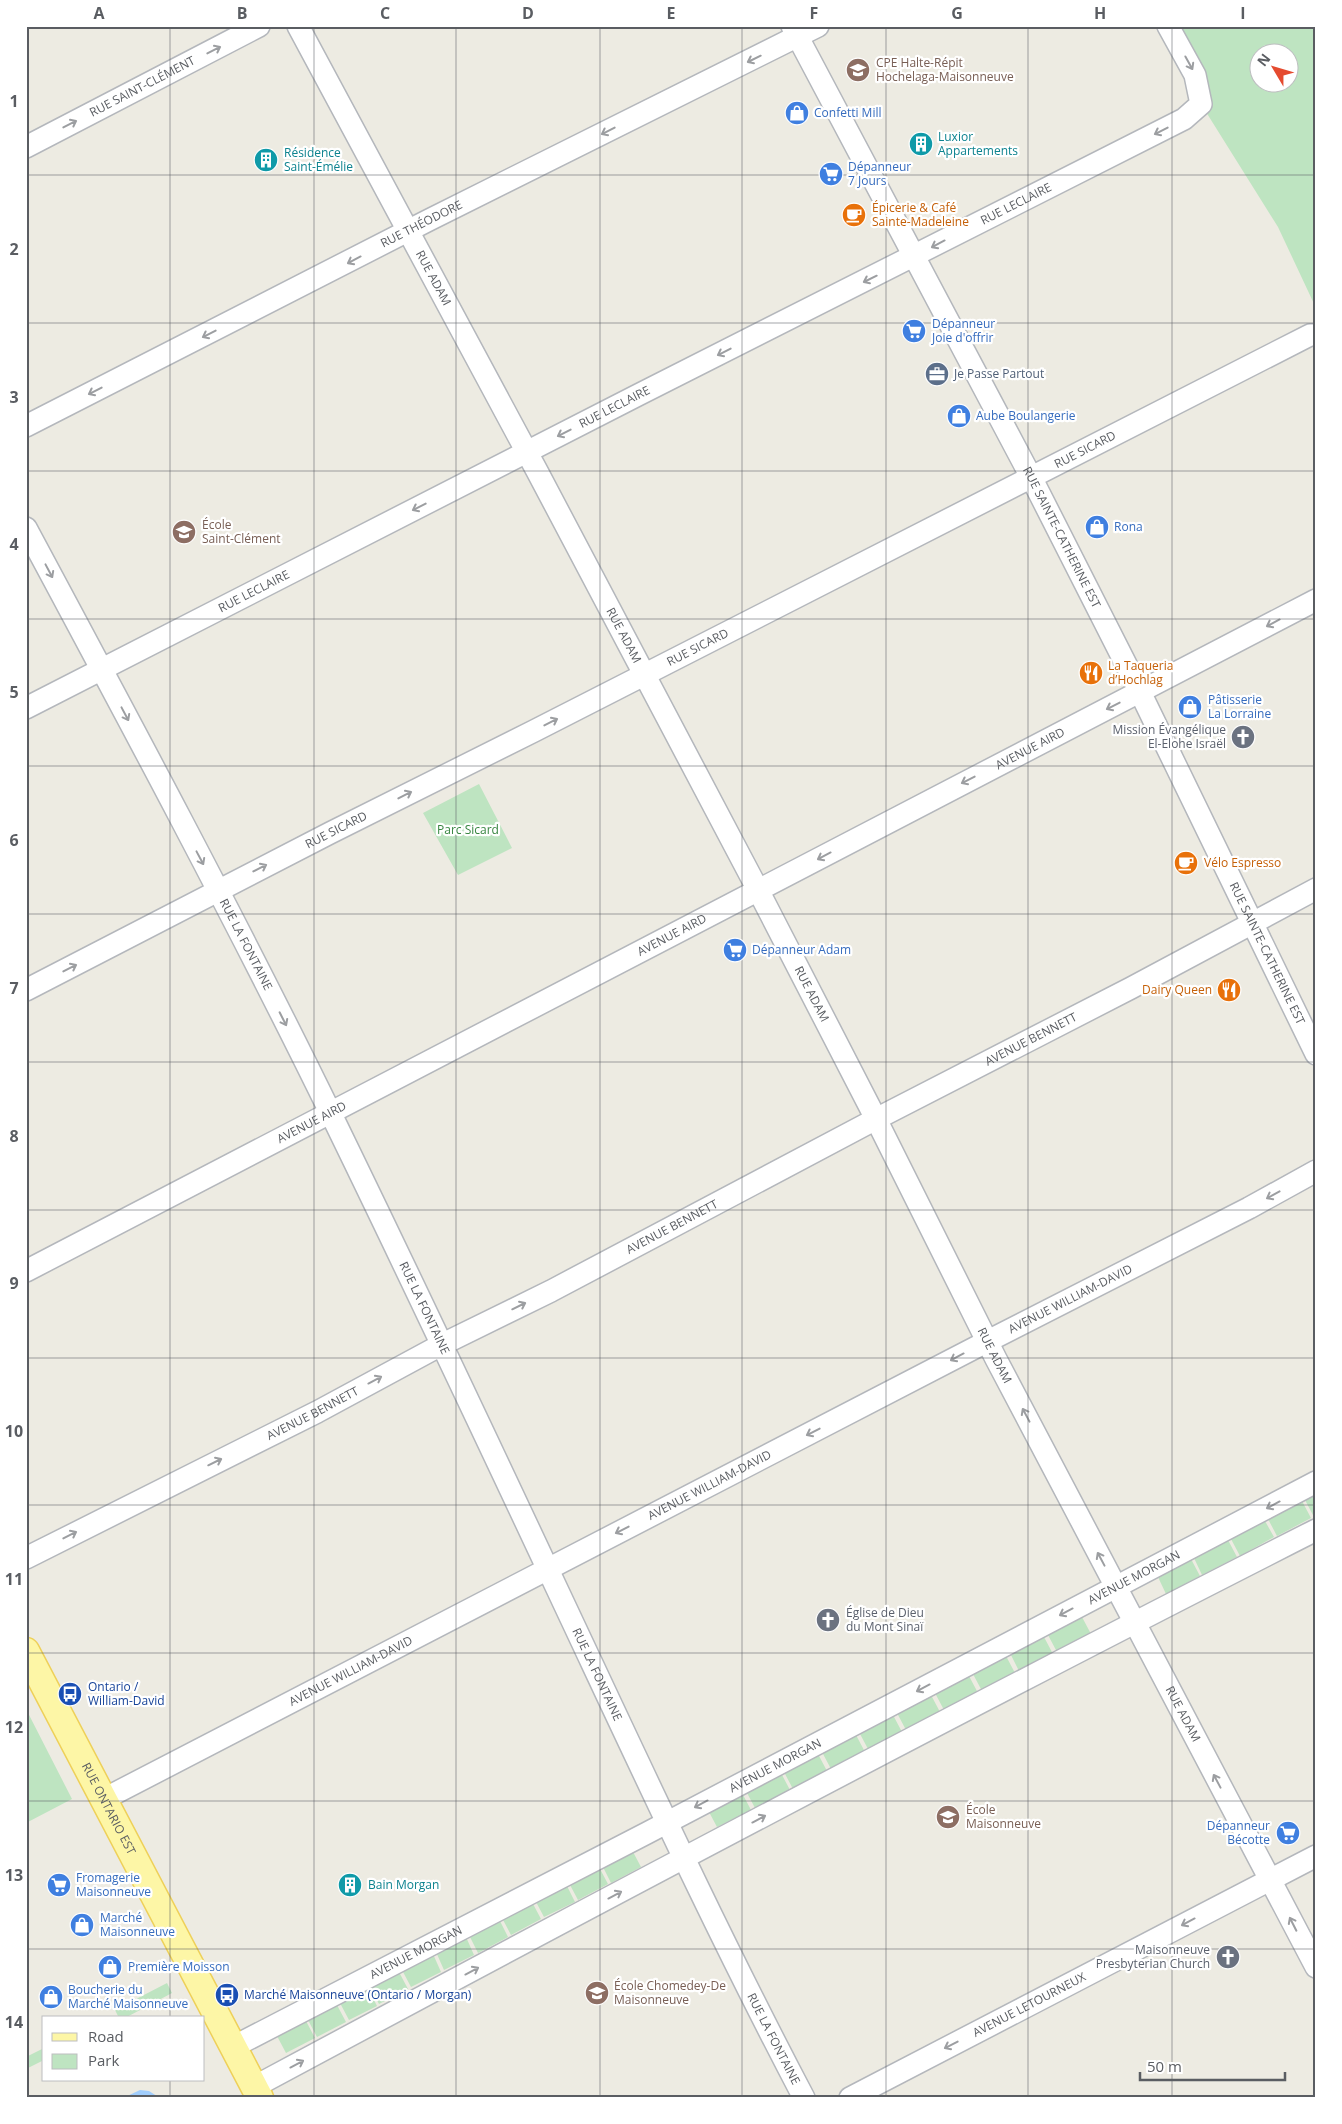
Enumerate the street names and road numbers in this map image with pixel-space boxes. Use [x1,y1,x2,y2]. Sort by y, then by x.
street label: RUE SAINT-CLÉMENT [86,52,198,121]
street label: RUE LECLAIRE [977,178,1054,229]
street label: RUE THÉODORE [377,196,465,251]
street label: RUE ADAM [412,247,456,308]
street label: RUE LECLAIRE [576,381,653,432]
street label: RUE SICARD [1051,426,1119,472]
street label: RUE SAINTE-CATHERINE EST [1019,463,1105,611]
street label: RUE LECLAIRE [215,566,292,616]
street label: RUE ADAM [602,604,646,666]
street label: RUE SICARD [664,624,731,670]
street label: AVENUE AIRD [992,723,1068,773]
street label: RUE SICARD [302,807,370,852]
street label: RUE SAINTE-CATHERINE EST [1226,879,1310,1028]
street label: RUE LA FONTAINE [216,896,277,993]
street label: AVENUE AIRD [634,910,709,960]
street label: RUE ADAM [791,963,834,1025]
street label: AVENUE BENNETT [982,1008,1080,1070]
street label: AVENUE AIRD [274,1097,349,1147]
street label: AVENUE BENNETT [623,1195,721,1258]
street label: RUE LA FONTAINE [395,1259,454,1357]
street label: AVENUE WILLIAM-DAVID [1005,1260,1135,1337]
street label: RUE ADAM [974,1324,1016,1386]
street label: AVENUE BENNETT [264,1382,362,1444]
street label: AVENUE WILLIAM-DAVID [645,1446,774,1524]
street label: AVENUE MORGAN [1085,1546,1183,1608]
street label: RUE LA FONTAINE [568,1625,627,1723]
street label: AVENUE WILLIAM-DAVID [286,1632,415,1710]
street label: RUE ADAM [1162,1683,1205,1745]
street label: AVENUE MORGAN [726,1734,824,1796]
street label: RUE ONTARIO EST [78,1759,140,1858]
street label: AVENUE MORGAN [367,1921,465,1983]
street label: AVENUE LETOURNEUX [969,1968,1089,2041]
street label: RUE LA FONTAINE [743,1990,804,2087]

